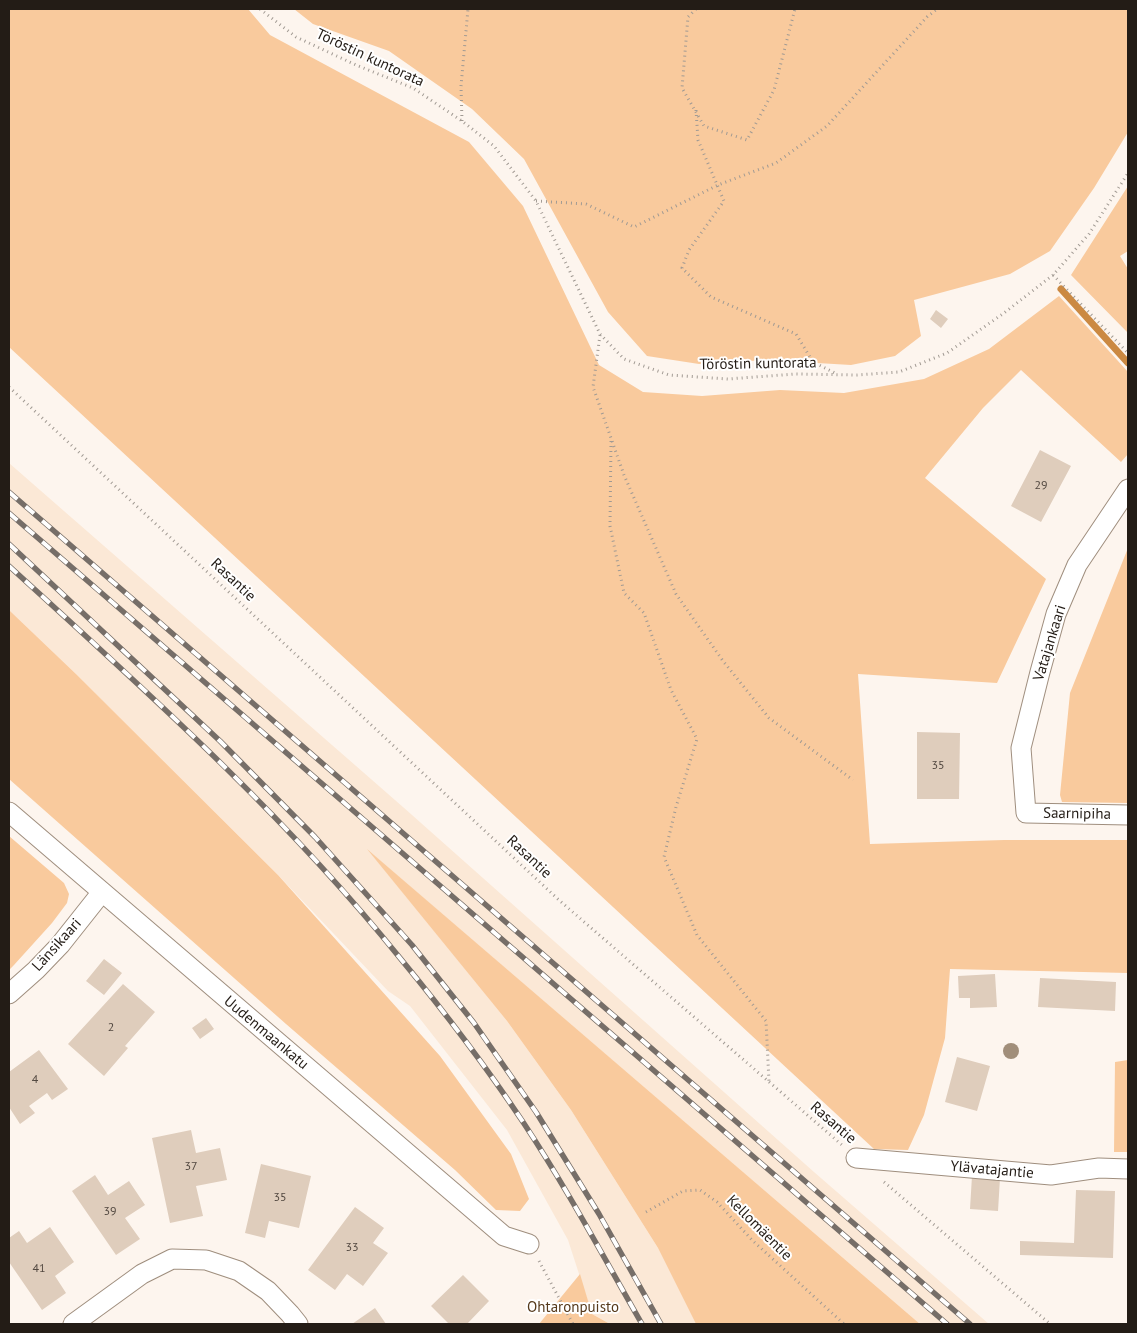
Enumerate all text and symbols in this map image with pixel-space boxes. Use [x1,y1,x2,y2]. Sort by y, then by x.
street label: Töröstin kuntorata [313,25,427,91]
street label: Töröstin kuntorata [699,354,817,374]
house number: 29 [1034,479,1048,493]
street label: Rasantie [207,555,259,605]
street label: Vatajankaari [1030,603,1070,683]
house number: 35 [931,759,945,773]
street label: Saarnipiha [1043,804,1111,824]
street label: Rasantie [503,832,555,882]
street label: Länsikaari [29,915,85,975]
street label: Uudenmaankatu [220,992,312,1074]
house number: 2 [108,1021,114,1035]
house number: 4 [32,1073,38,1087]
street label: Rasantie [806,1098,860,1148]
street label: Ylävatajantie [949,1157,1035,1183]
house number: 37 [184,1160,198,1174]
house number: 35 [273,1191,287,1205]
street label: Kellomäentie [723,1192,795,1264]
house number: 39 [103,1205,117,1219]
house number: 33 [345,1241,359,1255]
house number: 41 [32,1262,46,1276]
park label: Ohtaronpuisto [527,1299,619,1317]

